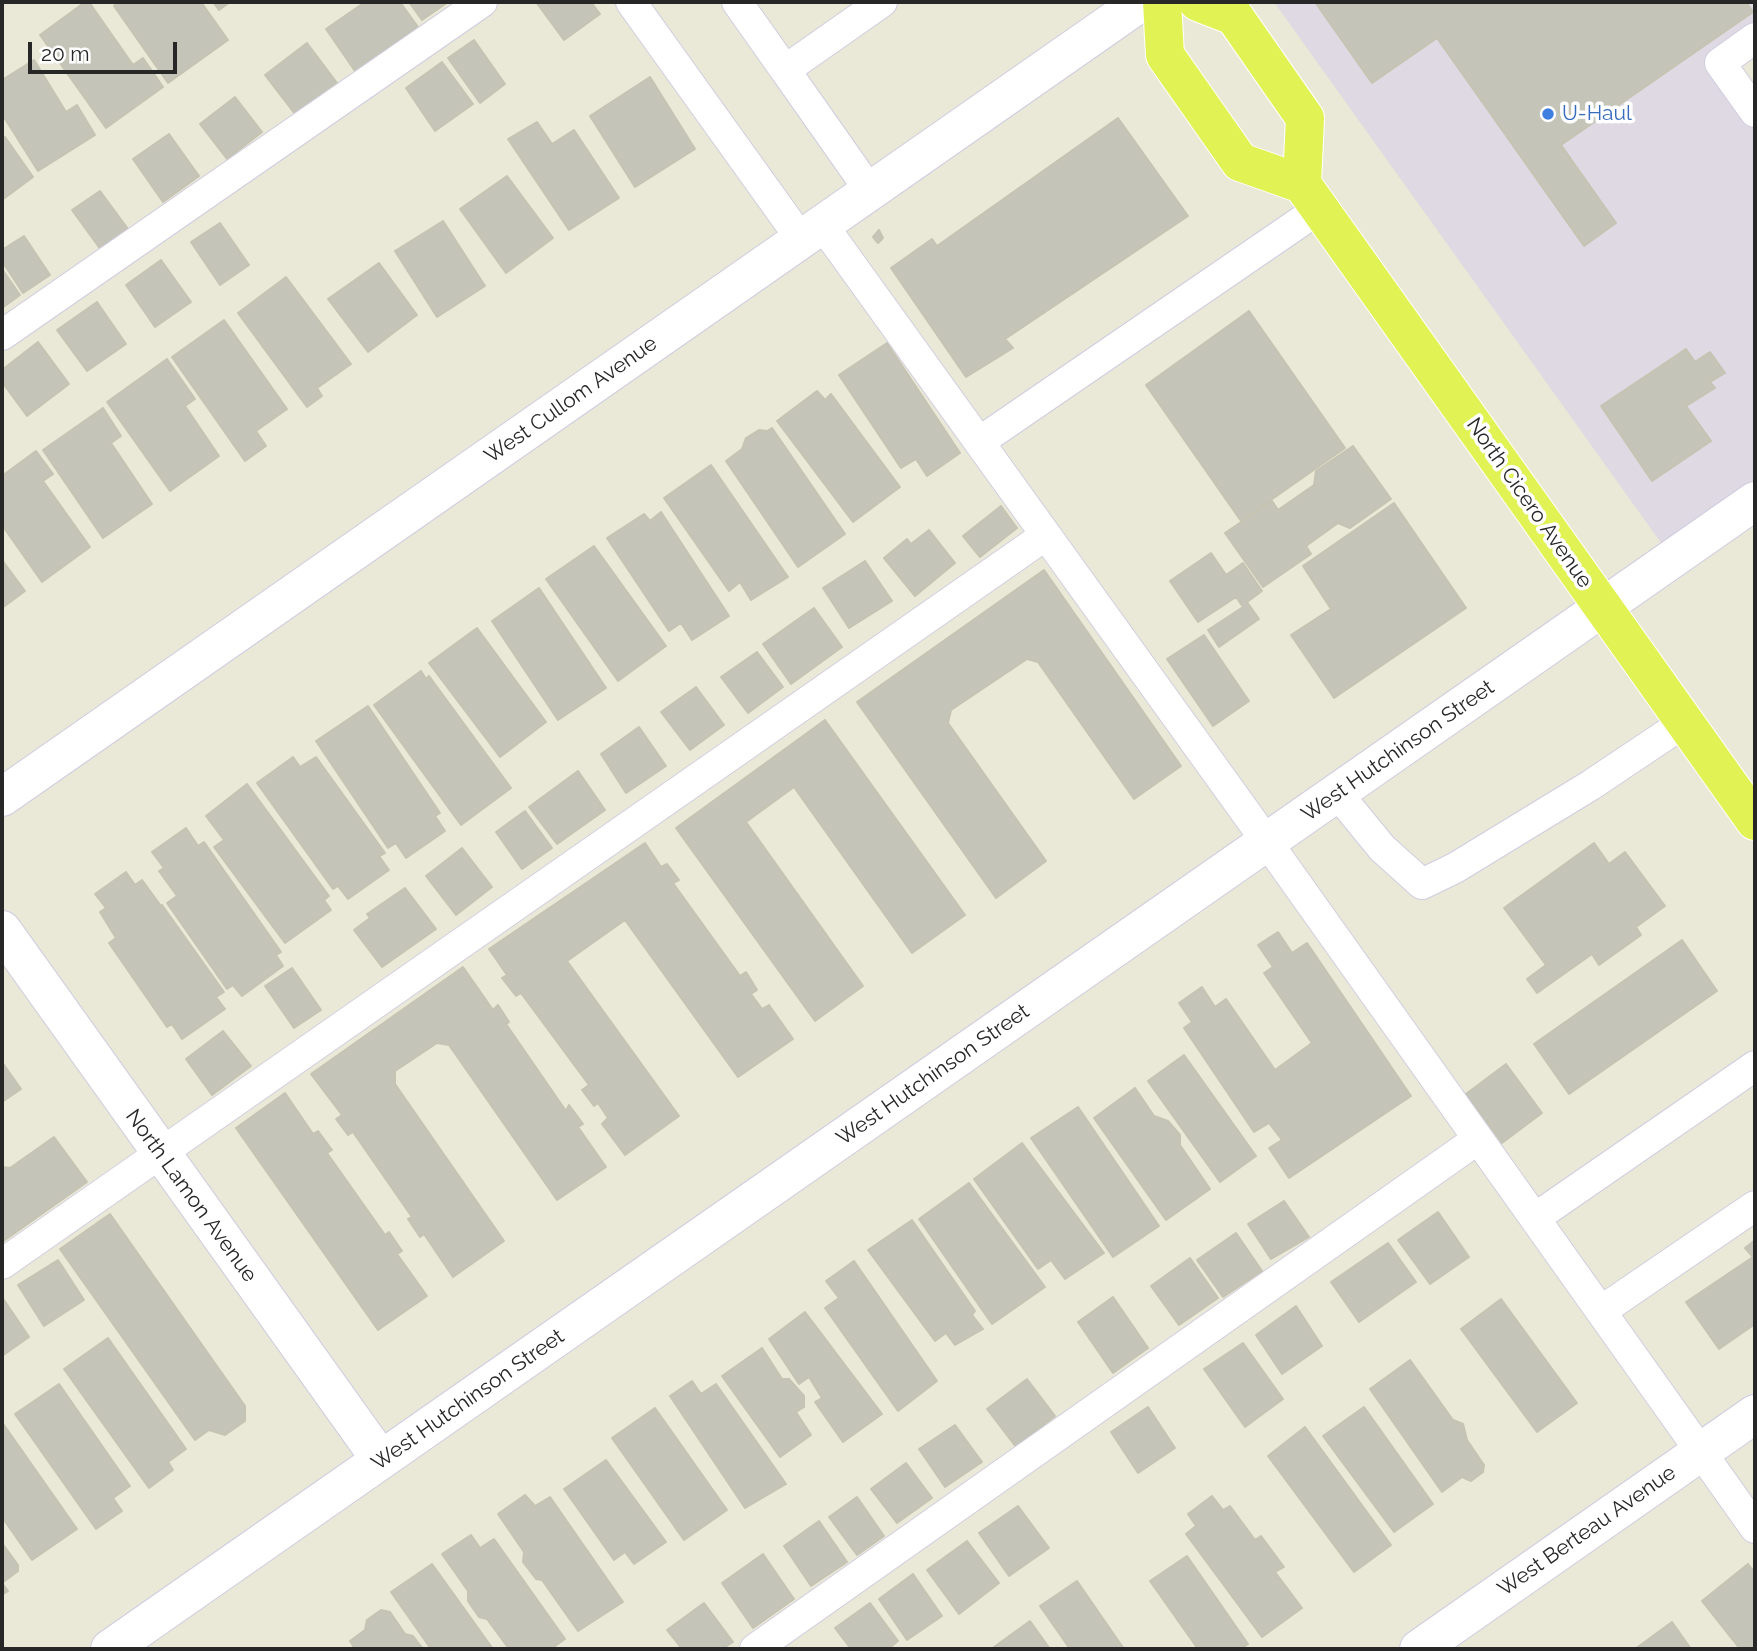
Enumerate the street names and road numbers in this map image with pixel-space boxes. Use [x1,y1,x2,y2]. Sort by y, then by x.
street label: West Cullom Avenue [480,331,662,469]
street label: North Cicero Avenue [1461,413,1597,593]
street label: West Hutchinson Street [1297,675,1499,827]
street label: West Hutchinson Street [832,999,1034,1151]
street label: North Lamon Avenue [120,1105,262,1287]
street label: West Hutchinson Street [367,1324,569,1476]
street label: West Berteau Avenue [1493,1460,1681,1602]

